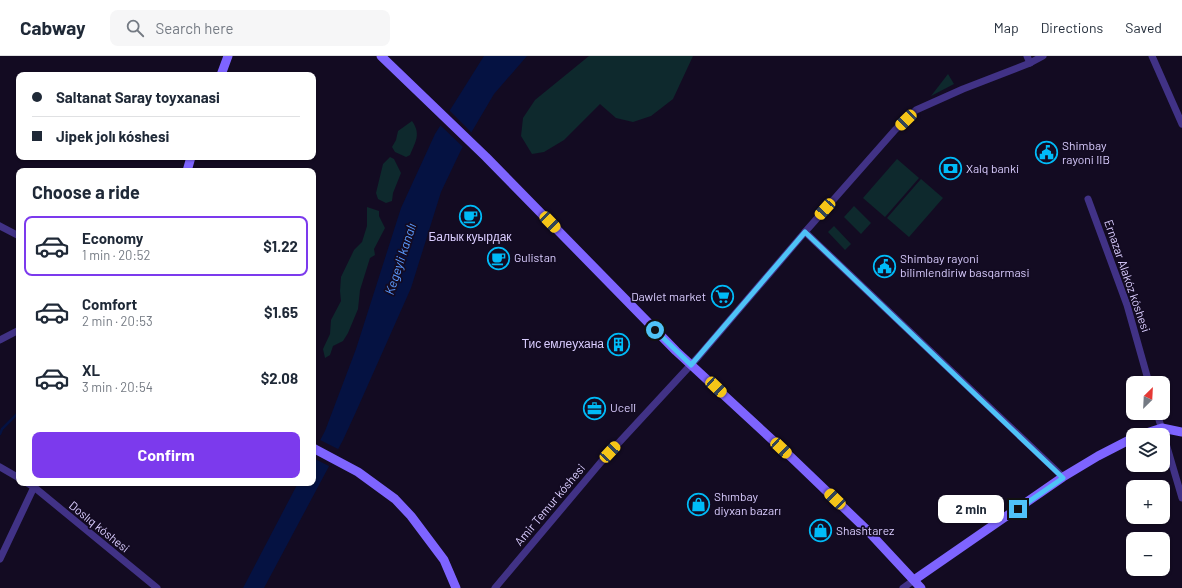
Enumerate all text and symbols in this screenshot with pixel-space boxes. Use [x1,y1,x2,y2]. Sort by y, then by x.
search box [110,10,390,46]
text: Cabway [20,16,86,39]
icon: search [124,17,146,39]
text: Search here [156,19,234,37]
text: Map [994,19,1019,36]
text: Directions [1041,19,1103,36]
text: Saved [1125,19,1162,36]
text: Saltanat Saray toyxanasi [56,88,220,106]
car [893,107,919,133]
text: Jipek jolı kóshesi [56,127,169,145]
place label: Shimbay rayoni IIB [1062,138,1110,166]
public building icon: Shimbay rayoni IIB [1033,140,1059,166]
bank icon: Xalq banki [938,156,964,182]
place label: Xalq banki [966,161,1019,175]
text: Choose a ride [32,181,140,203]
car [813,196,837,222]
cafe icon: Балык куырдак [457,203,483,229]
car [537,209,563,235]
street label: Ernazar Alakóz kóshesi [1102,218,1154,334]
water label: Kegeyli kanalı [381,221,419,297]
icon: car [34,228,70,264]
text: Economy [82,229,143,247]
place label: Балык куырдак [428,229,512,244]
text: $1.22 [263,237,298,255]
cafe icon: Gulistan [485,245,511,271]
text: 1 min · 20:52 [82,247,151,263]
place label: Gulistan [514,250,556,264]
place label: Shimbay rayoni bilimlendiriw basqarmasi [900,251,1029,279]
public building icon: Shimbay rayoni bilimlendiriw basqarmasi [872,253,898,279]
supermarket icon: Dawlet market [709,284,735,310]
place label: Dawlet market [631,289,706,303]
icon: car [34,294,70,330]
text: Comfort [82,295,137,313]
text: $1.65 [264,303,298,321]
text: 2 min · 20:53 [82,313,153,329]
route start [646,321,664,339]
building icon: Тис емлеухана [606,331,632,357]
place label: Тис емлеухана [522,336,604,351]
icon: car [34,360,70,396]
text: XL [82,361,100,379]
text: $2.08 [261,369,298,387]
car [703,374,729,400]
north arrow [1126,376,1170,420]
map controls [1126,376,1170,576]
text: 3 min · 20:54 [82,379,153,395]
office icon: Ucell [582,395,608,421]
place label: Ucell [610,400,636,414]
button: layers [1126,428,1170,472]
button: Confirm [32,432,300,478]
car [768,435,794,461]
car [597,439,623,465]
street label: Amir Temur kóshesi [511,461,587,548]
button: + [1126,480,1170,524]
car [822,486,848,512]
place label: Shımbay diyxan bazarı [714,489,781,517]
shop icon: Shımbay diyxan bazarı [686,491,712,517]
callout: 2 min [938,495,1004,523]
street label: Doslıq kóshesi [67,498,133,555]
route end [1009,500,1027,518]
text: 2 min [955,501,987,517]
shop icon: Shashtarez [808,518,834,544]
place label: Shashtarez [836,523,894,537]
button: − [1126,532,1170,576]

